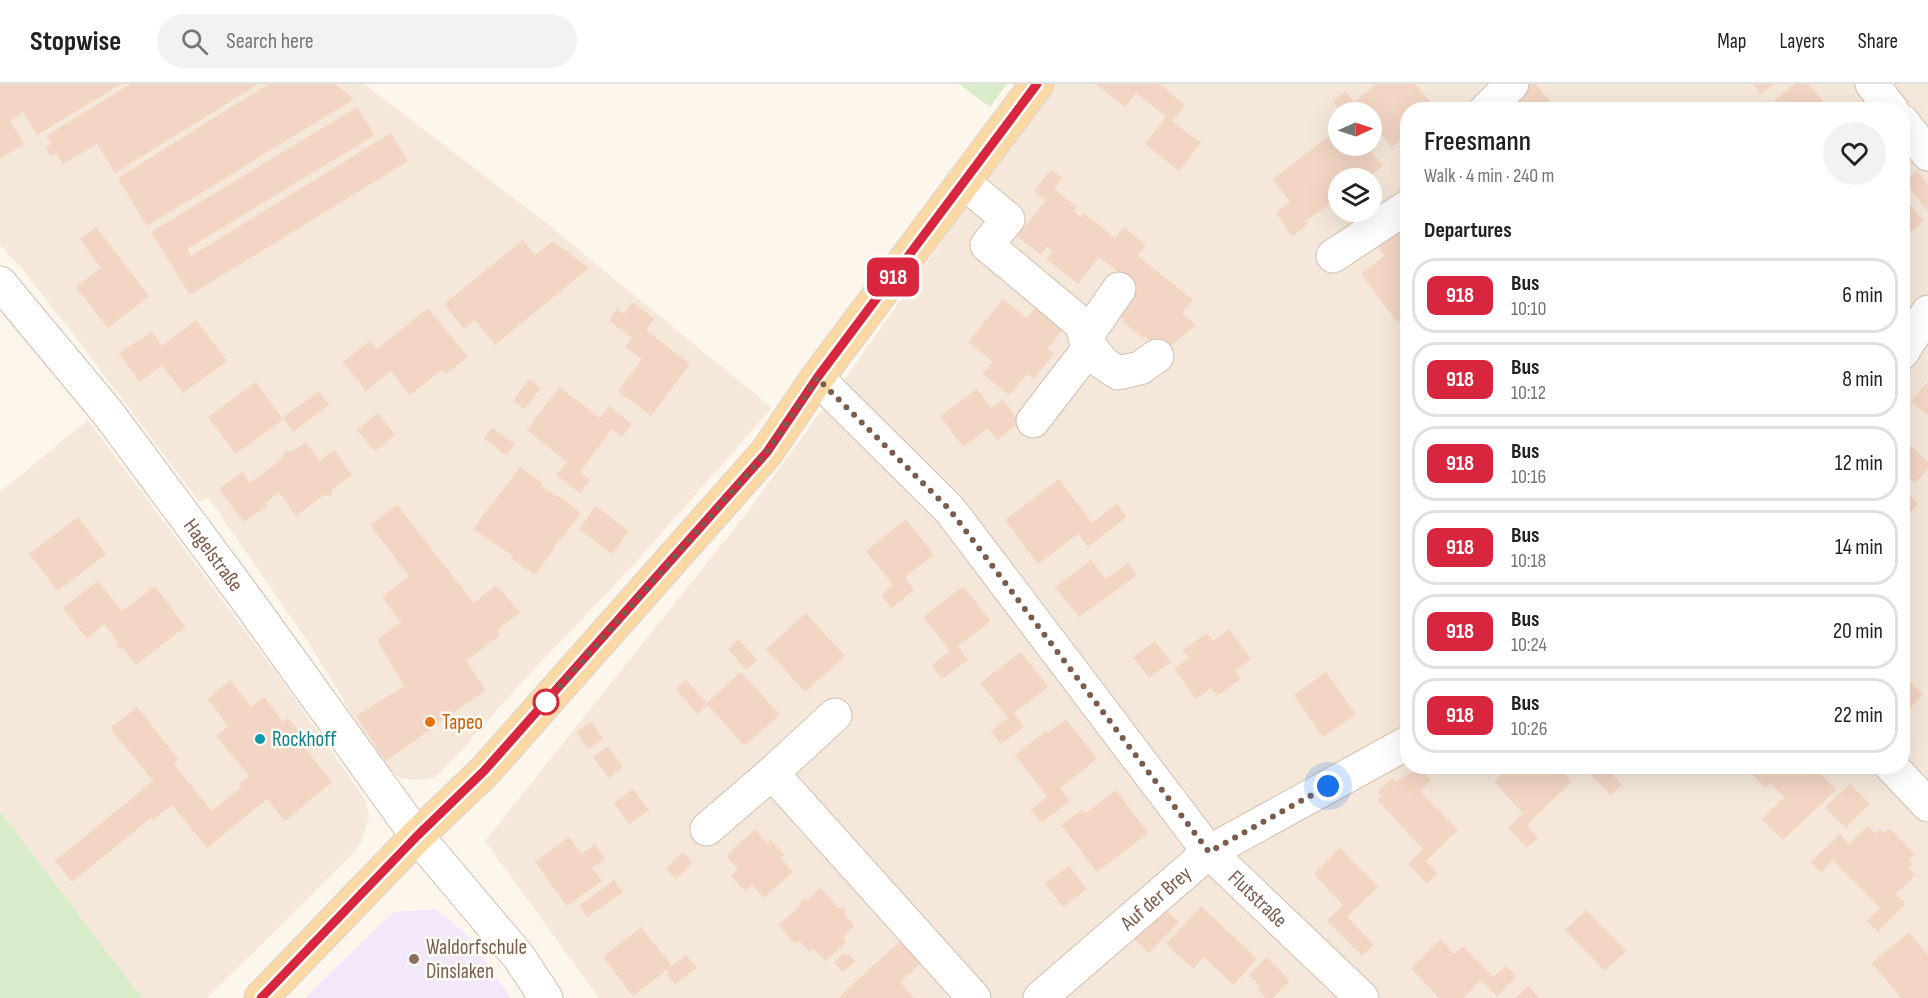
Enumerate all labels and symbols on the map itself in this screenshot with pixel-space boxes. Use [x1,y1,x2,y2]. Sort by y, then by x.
north arrow [1328,102,1382,156]
line badge: 918 [858,258,928,296]
street label: Hagelstraße [178,514,249,596]
unlabelled marker [533,689,559,715]
place label: Tapeo [442,710,483,735]
marker: Tapeo [423,715,437,729]
place label: Rockhoff [272,727,337,752]
marker: Rockhoff [253,732,267,746]
your location [1313,771,1343,801]
street label: Auf der Brey [1115,861,1196,936]
street label: Flutstraße [1223,865,1293,933]
place label: Waldorfschule Dinslaken [426,935,527,984]
marker: Waldorfschule Dinslaken [407,952,421,966]

